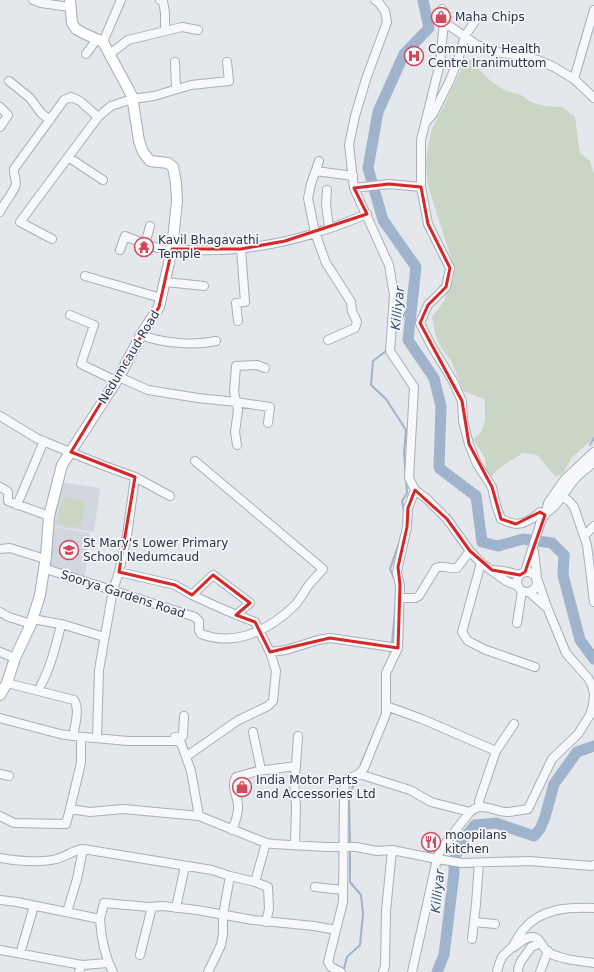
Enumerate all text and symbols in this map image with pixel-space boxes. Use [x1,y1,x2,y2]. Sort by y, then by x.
shop icon: Maha Chips [430,6,452,28]
place label: Maha Chips [455,10,525,24]
place label: Community Health Centre Iranimuttom [428,42,546,70]
hospital icon: Community Health Centre Iranimuttom [403,45,425,67]
place label: Kavil Bhagavathi Temple [157,233,259,261]
temple icon: Kavil Bhagavathi Temple [133,236,155,258]
water label: Killiyar [388,284,407,331]
street label: Nedumcaud Road [96,308,162,406]
place label: St Mary's Lower Primary School Nedumcaud [83,536,228,564]
school or university icon: St Mary's Lower Primary School Nedumcaud [58,539,80,561]
street label: Soorya Gardens Road [59,567,187,621]
place label: India Motor Parts and Accessories Ltd [256,773,376,801]
shop icon: India Motor Parts and Accessories Ltd [231,776,253,798]
place label: moopilans kitchen [445,828,507,856]
restaurant icon: moopilans kitchen [420,831,442,853]
water label: Killiyar [428,867,447,914]

